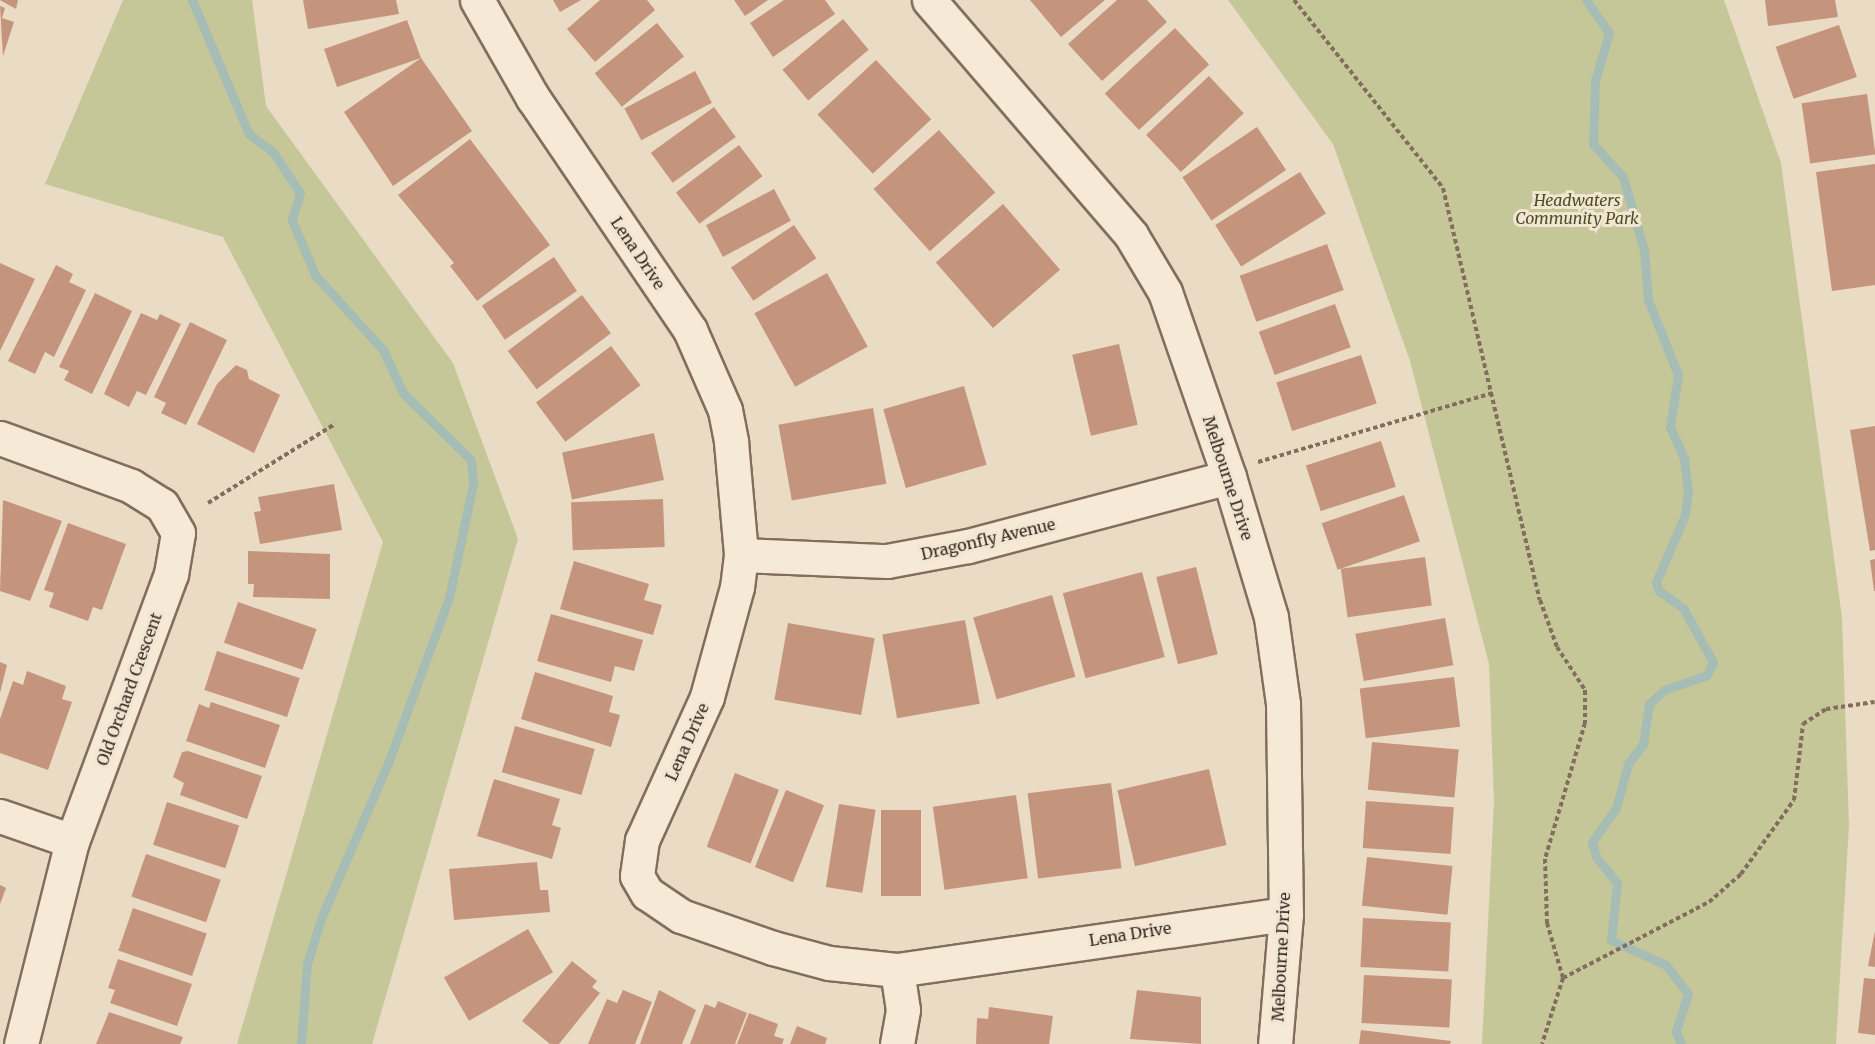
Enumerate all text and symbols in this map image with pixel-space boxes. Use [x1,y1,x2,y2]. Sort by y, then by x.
park label: Headwaters Community Park [1515,190,1639,228]
street label: Lena Drive [607,213,669,293]
street label: Melbourne Drive [1199,413,1257,543]
street label: Dragonfly Avenue [919,514,1057,564]
street label: Old Orchard Crescent [92,610,166,768]
street label: Lena Drive [661,700,713,784]
street label: Melbourne Drive [1268,892,1294,1022]
street label: Lena Drive [1088,918,1172,950]

